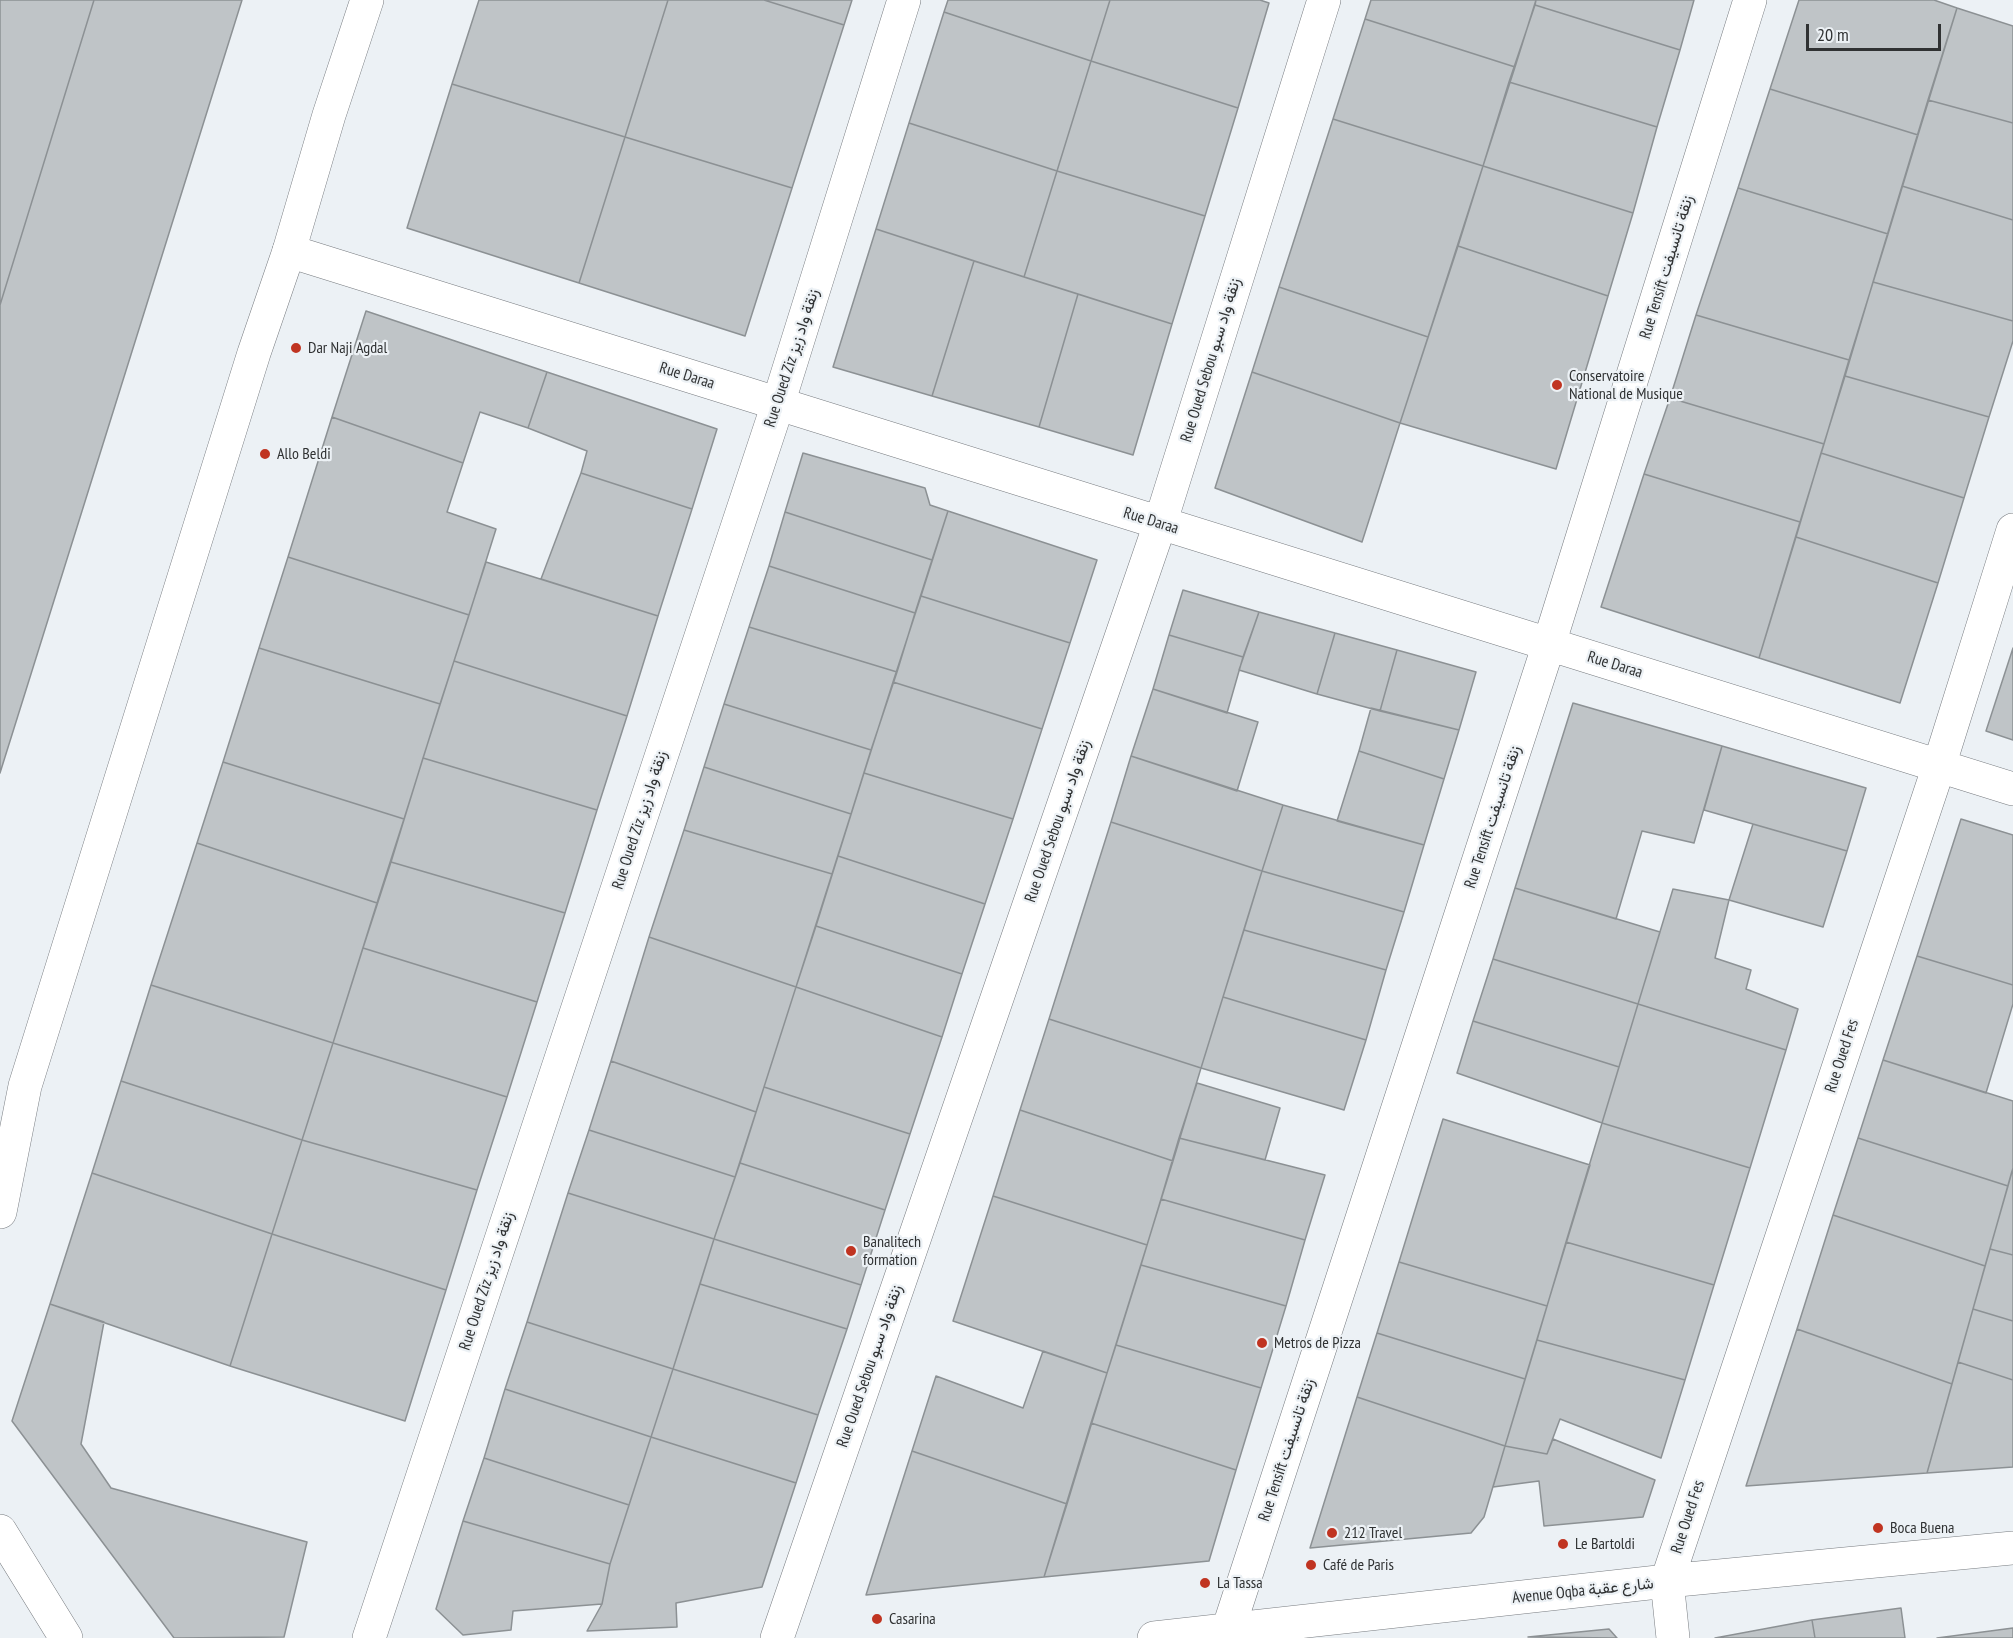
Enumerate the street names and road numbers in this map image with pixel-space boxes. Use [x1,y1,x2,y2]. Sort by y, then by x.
street label: Rue Tensift زنقة تانسيفت [1636,193,1698,341]
street label: Rue Oued Sebou زنقة واد سبو [1177,276,1245,444]
street label: Rue Oued Ziz زنقة واد زيز [761,286,823,430]
street label: Rue Daraa [657,359,717,393]
street label: Rue Daraa [1121,504,1181,538]
street label: Rue Daraa [1585,648,1645,682]
street label: Rue Oued Sebou زنقة واد سبو [1021,737,1095,905]
street label: Rue Tensift زنقة تانسيفت [1461,743,1525,891]
street label: Rue Oued Ziz زنقة واد زيز [609,748,671,892]
street label: Rue Oued Fes [1821,1017,1863,1095]
street label: Rue Oued Ziz زنقة واد زيز [456,1209,518,1353]
street label: Rue Oued Sebou زنقة واد سبو [833,1282,907,1450]
street label: Rue Tensift زنقة تانسيفت [1255,1376,1319,1524]
street label: Rue Oued Fes [1667,1478,1709,1556]
street label: Avenue Oqba شارع عقبة [1511,1574,1655,1608]

